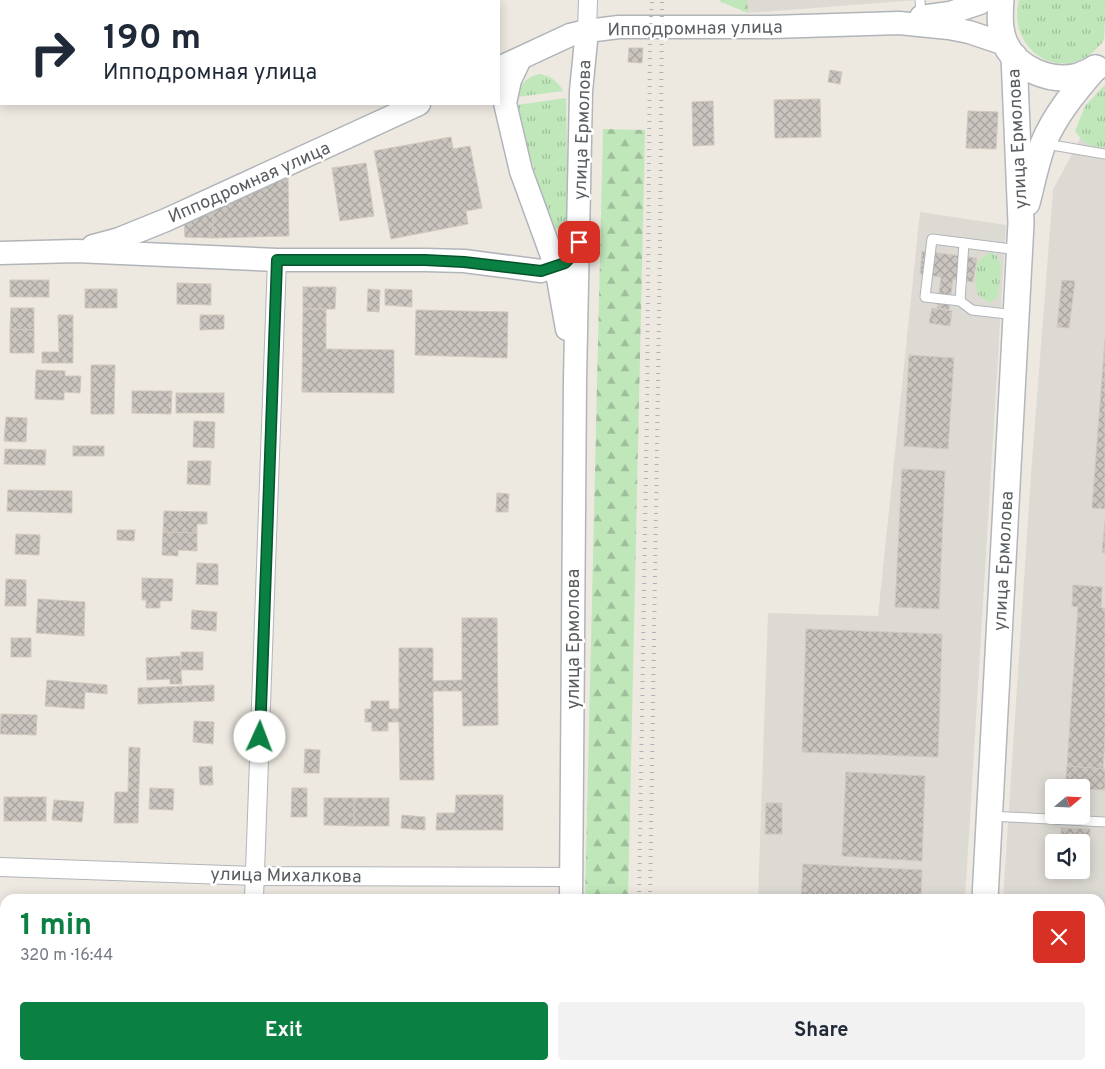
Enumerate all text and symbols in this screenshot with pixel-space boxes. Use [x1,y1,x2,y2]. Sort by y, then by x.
street label: Ипподромная улица [607,16,783,43]
text: 190 m [103,17,201,61]
icon: right [20,20,85,85]
text: Ипподромная улица [103,60,317,87]
street label: улица Ермолова [570,60,597,201]
street label: улица Ермолова [1003,68,1034,210]
street label: Ипподромная улица [165,137,334,230]
pin [558,221,600,263]
icon: arrive [565,228,593,256]
street label: улица Ермолова [989,490,1020,632]
street label: улица Ермолова [563,569,586,709]
position arrow [233,710,285,762]
north arrow [1045,779,1090,824]
map controls [1045,779,1090,879]
button: sound [1045,834,1090,879]
street label: улица Михалкова [210,864,362,889]
text: 1 min [20,908,92,945]
button: close [1033,911,1085,963]
text: 320 m · 16:44 [20,946,113,966]
button: Exit [20,1002,548,1060]
button: Share [558,1002,1085,1060]

